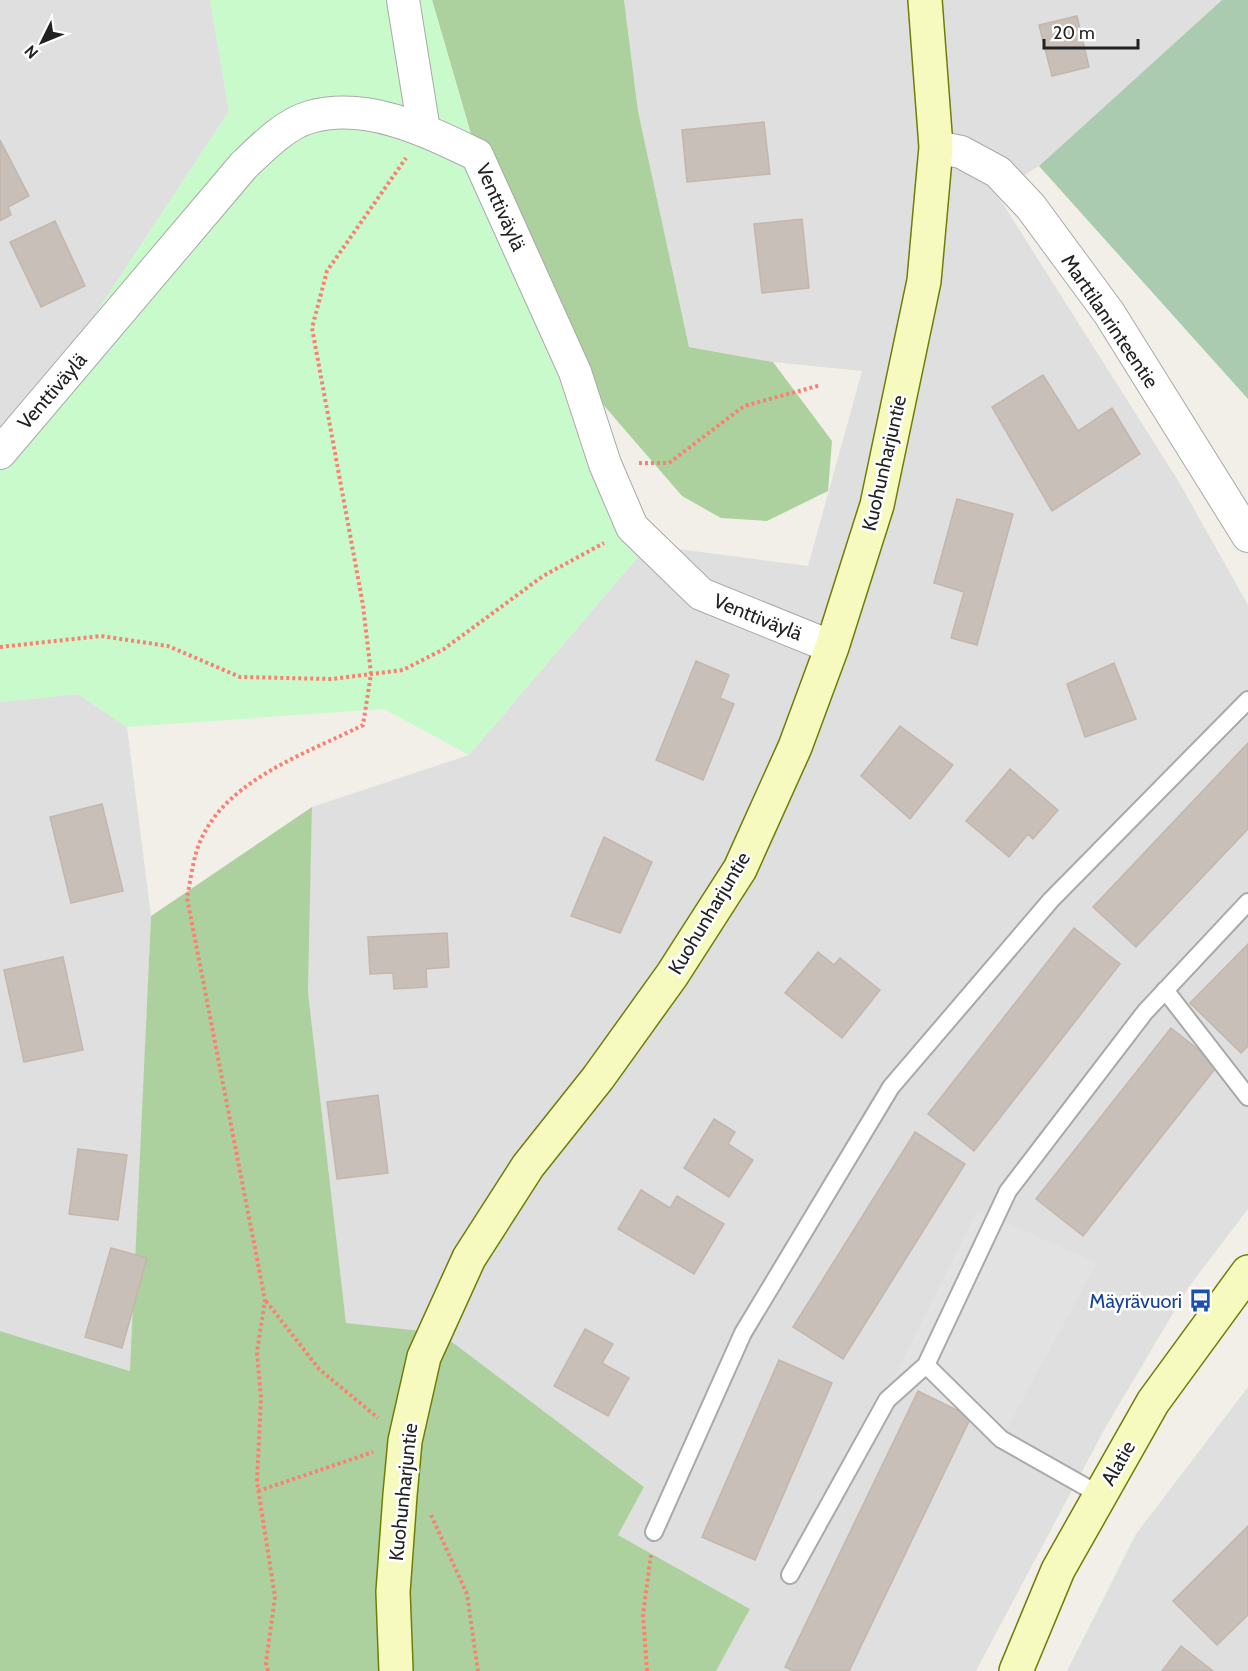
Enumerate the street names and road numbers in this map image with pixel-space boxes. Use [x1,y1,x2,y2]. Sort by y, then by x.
street label: Venttiväylä [471,159,531,255]
street label: Marttilanrinteentie [1056,250,1164,392]
street label: Venttiväylä [12,348,92,434]
street label: Kuohunharjuntie [857,393,911,533]
street label: Venttiväylä [710,588,806,646]
street label: Kuohunharjuntie [663,847,755,979]
street label: Kuohunharjuntie [384,1422,422,1562]
street label: Alatie [1096,1436,1140,1490]

